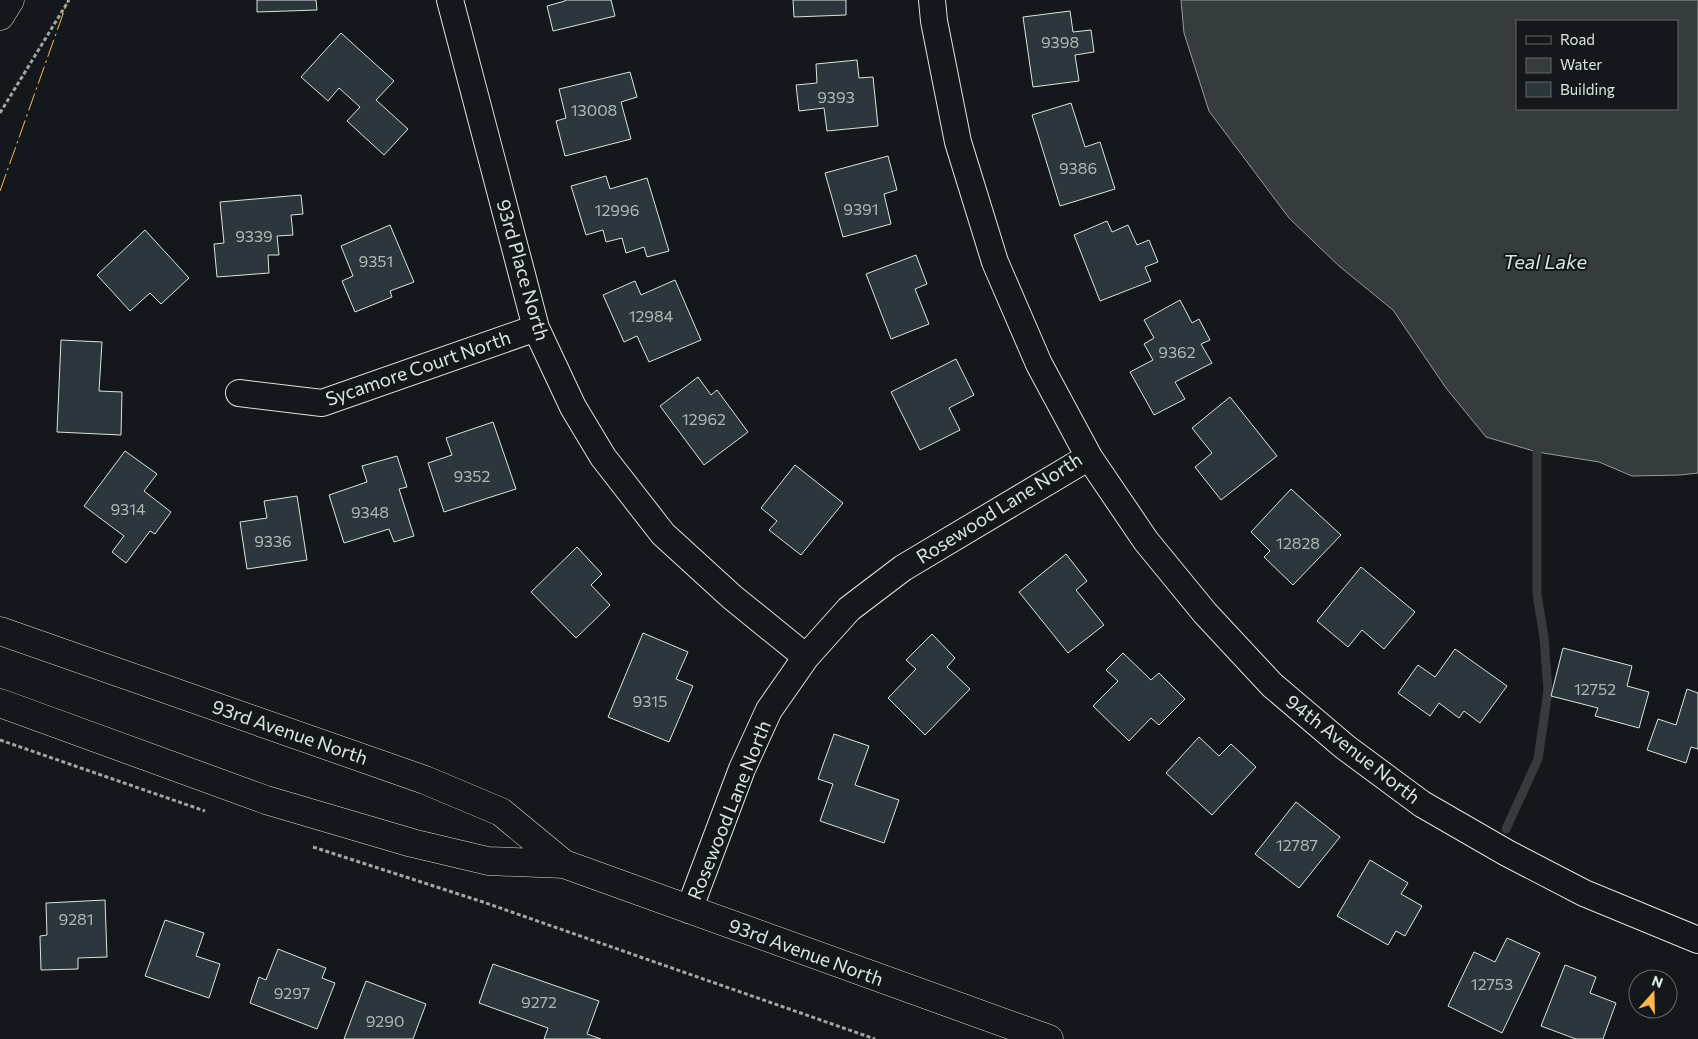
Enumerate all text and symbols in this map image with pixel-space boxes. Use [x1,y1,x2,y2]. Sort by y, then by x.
legend [1516,20,1678,110]
text: Road [1560,30,1595,48]
house number: 9398 [1041,32,1079,51]
text: Water [1560,55,1602,73]
text: Building [1560,80,1615,98]
house number: 9393 [817,87,855,106]
house number: 13008 [571,100,617,119]
house number: 9386 [1059,158,1097,177]
street label: 93rd Place North [492,197,555,343]
house number: 9391 [843,199,879,218]
house number: 12996 [595,200,639,219]
house number: 9339 [235,226,273,245]
water label: Teal Lake [1503,249,1587,273]
house number: 9351 [359,251,393,270]
house number: 12984 [629,306,674,325]
street label: Sycamore Court North [322,325,513,410]
house number: 9362 [1158,342,1196,361]
house number: 12962 [682,409,726,428]
street label: Rosewood Lane North [912,447,1086,568]
house number: 9352 [454,466,491,485]
house number: 9314 [110,499,146,518]
house number: 9348 [351,502,389,521]
house number: 9336 [254,531,292,550]
house number: 12828 [1276,533,1320,552]
house number: 12752 [1574,679,1616,698]
street label: 94th Avenue North [1282,689,1425,808]
house number: 9315 [633,691,667,710]
street label: 93rd Avenue North [209,694,371,769]
street label: Rosewood Lane North [682,717,775,903]
house number: 12787 [1276,835,1318,854]
house number: 9281 [58,909,94,928]
street label: 93rd Avenue North [726,913,887,990]
north arrow [1628,969,1678,1019]
text: N [1650,972,1665,991]
house number: 12753 [1471,974,1513,993]
house number: 9297 [274,983,310,1002]
house number: 9272 [521,992,557,1011]
house number: 9290 [366,1011,404,1030]

